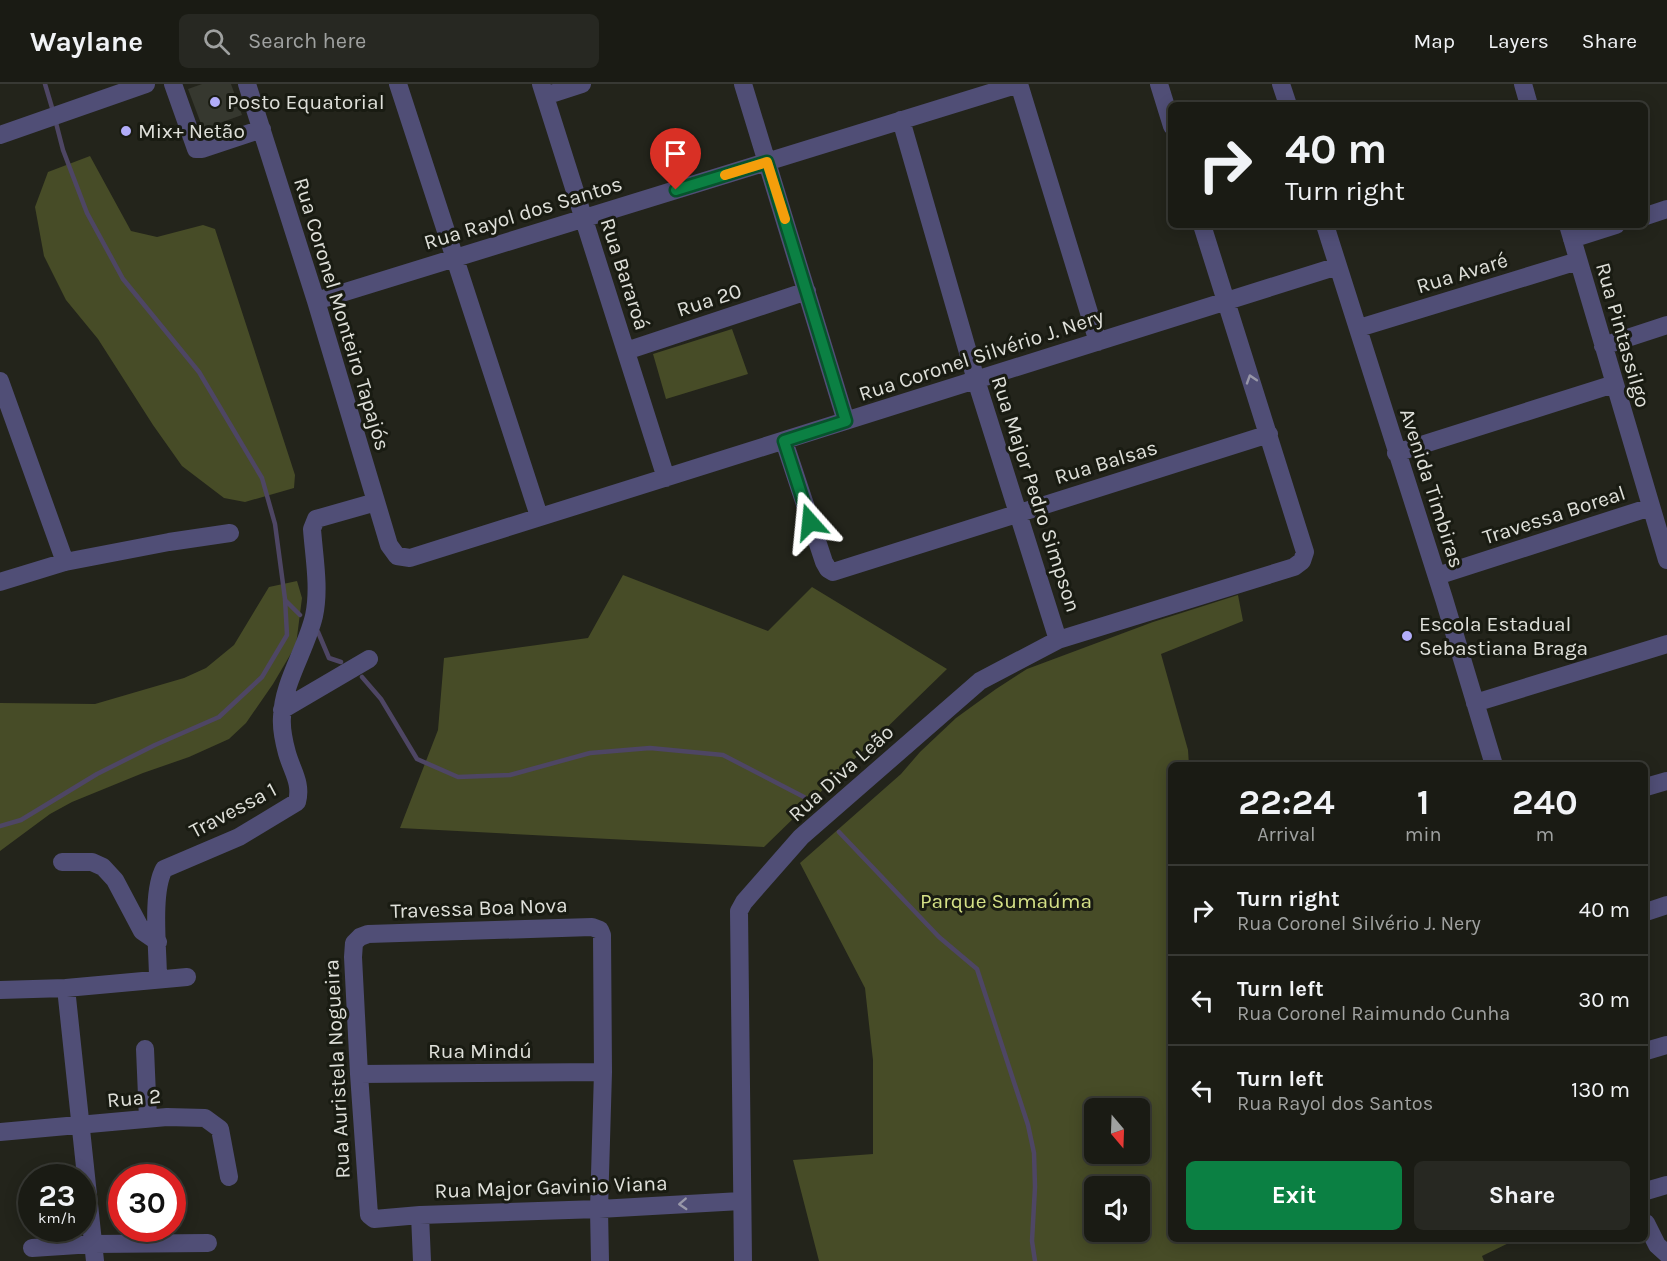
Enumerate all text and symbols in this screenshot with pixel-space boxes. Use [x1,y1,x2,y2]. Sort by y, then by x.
search box [179,14,599,68]
text: Waylane [30,25,143,58]
icon: search [200,25,233,58]
text: Search here [248,28,366,54]
text: Map [1413,29,1455,53]
text: Layers [1488,29,1549,53]
text: Share [1582,29,1637,53]
place label: Posto Equatorial [227,90,385,114]
marker: Posto Equatorial [208,95,222,109]
place label: Mix+ Netão [138,119,245,143]
marker: Mix+ Netão [119,124,133,138]
text: 40 m [1285,124,1387,174]
icon: right [1186,126,1264,204]
pin [650,128,701,190]
icon: arrive [659,137,692,170]
street label: Rua Rayol dos Santos [421,171,625,255]
street label: Rua Coronel Monteiro Tapajós [289,175,395,453]
text: Turn right [1285,175,1405,207]
street label: Rua Bararoá [596,215,654,333]
street label: Rua Avaré [1413,248,1511,298]
street label: Rua Pintassilgo [1591,260,1655,410]
street label: Rua 20 [674,278,744,322]
street label: Rua Coronel Silvério J. Nery [856,304,1107,406]
street label: Rua Major Pedro Simpson [986,373,1086,615]
one-way arrow [1246,374,1258,385]
street label: Avenida Timbiras [1395,405,1469,571]
street label: Rua Balsas [1052,435,1160,489]
street label: Travessa Boreal [1480,481,1628,549]
position arrow [778,490,842,554]
place label: Escola Estadual Sebastiana Braga [1419,612,1588,660]
marker: Escola Estadual Sebastiana Braga [1400,629,1414,643]
street label: Rua Diva Leão [784,720,898,826]
street label: Travessa 1 [185,777,281,843]
text: 22:24 [1238,781,1335,823]
text: 1 [1417,781,1430,823]
text: 240 [1512,781,1578,823]
text: Arrival [1257,823,1316,846]
text: min [1405,823,1442,846]
text: m [1535,823,1554,846]
text: Turn right [1237,886,1340,912]
park label: Parque Sumaúma [920,889,1092,913]
street label: Travessa Boa Nova [390,893,568,923]
icon: right [1186,894,1219,927]
text: 40 m [1579,897,1630,923]
text: Rua Coronel Silvério J. Nery [1237,912,1481,935]
street label: Rua Auristela Nogueira [319,959,355,1179]
text: Turn left [1237,976,1324,1002]
icon: left [1186,984,1219,1017]
text: 30 m [1578,987,1630,1013]
text: Rua Coronel Raimundo Cunha [1237,1002,1510,1025]
street label: Rua Mindú [428,1039,532,1063]
text: Turn left [1237,1066,1324,1092]
icon: left [1186,1074,1219,1107]
text: 130 m [1571,1077,1630,1103]
street label: Rua 2 [106,1084,162,1112]
text: Rua Rayol dos Santos [1237,1092,1433,1115]
north arrow [1084,1098,1150,1164]
map controls [1084,1098,1150,1242]
button: Exit [1186,1161,1402,1230]
button: Share [1414,1161,1630,1230]
speed limit sign: 30 [108,1164,186,1242]
street label: Rua Major Gavinio Viana [434,1171,668,1203]
button: sound [1084,1176,1150,1242]
text: 23 [39,1178,75,1214]
one-way arrow [678,1198,687,1211]
text: km/h [38,1209,76,1227]

